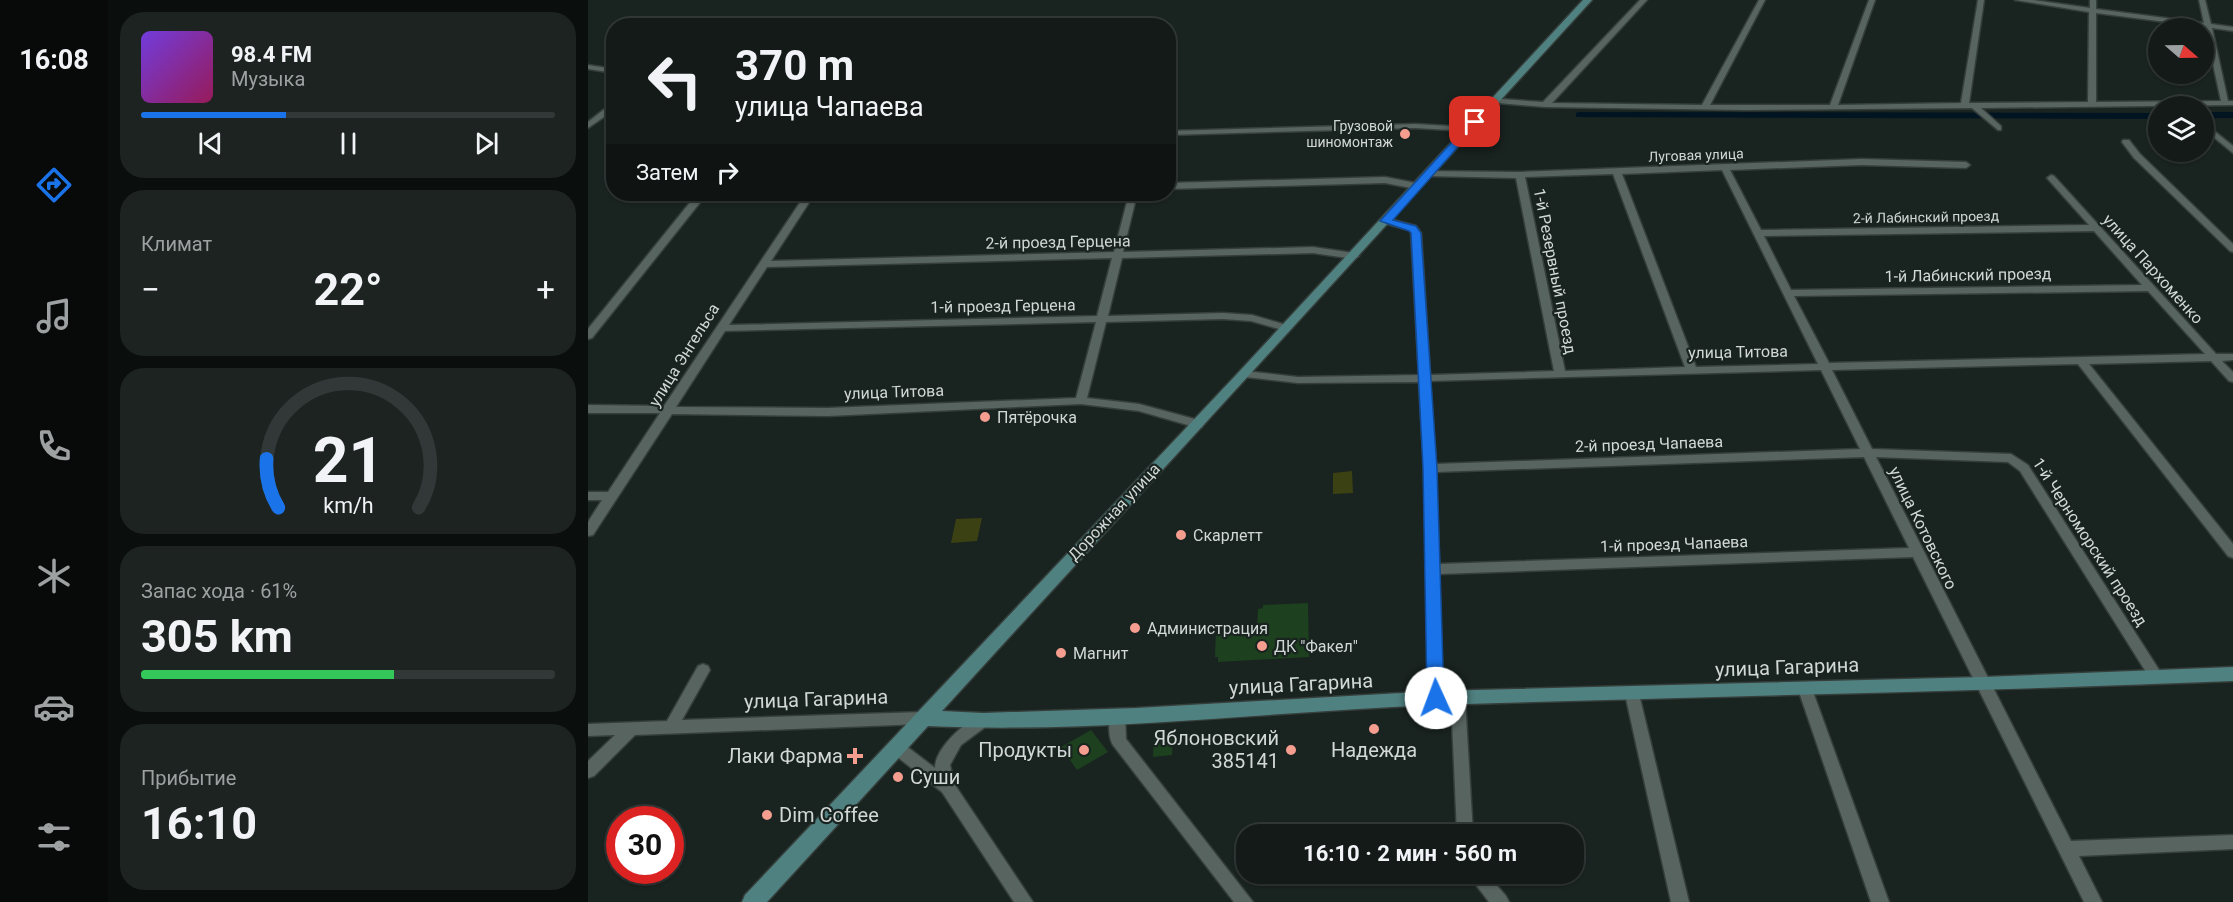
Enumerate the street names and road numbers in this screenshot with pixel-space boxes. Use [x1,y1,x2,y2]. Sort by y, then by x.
street label: Луговая улица [1648,145,1744,165]
street label: 1-й Резервный проезд [1530,187,1580,356]
street label: 2-й Лабинский проезд [1853,208,2000,226]
street label: улица Пархоменко [2099,210,2207,328]
street label: 2-й проезд Герцена [985,231,1131,253]
street label: 1-й Лабинский проезд [1884,264,2052,286]
street label: 1-й проезд Герцена [930,295,1076,317]
street label: улица Энгельса [645,300,723,410]
street label: улица Титова [1688,342,1788,362]
street label: улица Титова [844,381,944,403]
street label: 2-й проезд Чапаева [1575,432,1723,456]
street label: 1-й Черноморский проезд [2029,454,2152,630]
street label: Дорожная улица [1064,459,1164,565]
street label: улица Котовского [1885,464,1961,592]
street label: 1-й проезд Чапаева [1600,532,1748,556]
street label: улица Гагарина [1714,652,1860,682]
street label: улица Гагарина [1228,668,1374,700]
street label: улица Гагарина [743,684,889,714]

